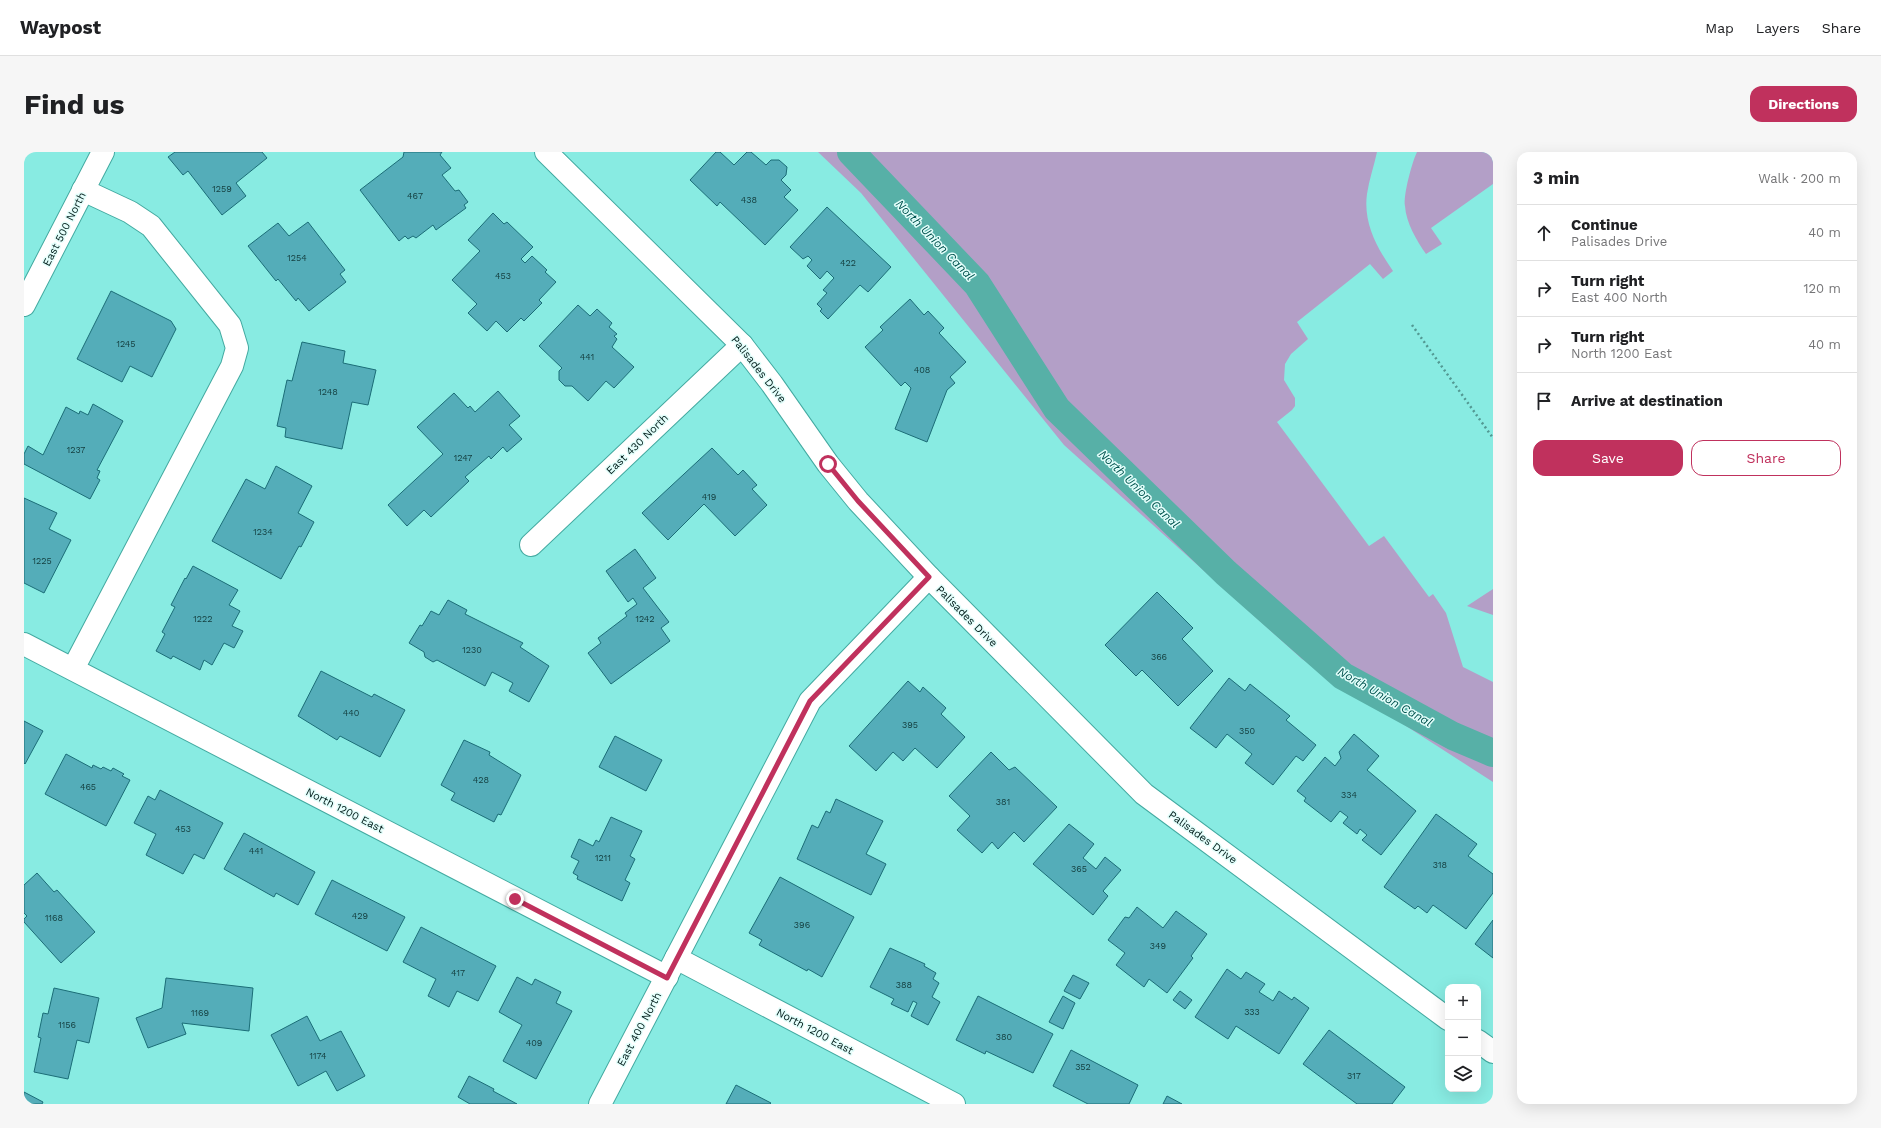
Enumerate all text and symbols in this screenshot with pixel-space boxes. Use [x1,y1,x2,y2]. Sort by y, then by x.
text: Waypost [20,16,101,39]
text: Map [1705,20,1734,36]
text: Layers [1756,20,1800,36]
text: Share [1822,20,1861,36]
button: Directions [1750,86,1857,122]
text: Find us [24,88,124,121]
text: 3 min [1533,168,1579,188]
text: Walk · 200 m [1758,171,1841,186]
house number: 1259 [212,184,232,194]
street label: East 500 North [40,190,89,268]
house number: 467 [407,191,423,201]
house number: 438 [741,195,757,205]
water label: North Union Canal [893,197,977,283]
text: Continue [1571,216,1638,234]
icon: ahead [1533,222,1555,244]
text: 40 m [1808,225,1841,240]
text: Palisades Drive [1571,234,1667,249]
house number: 1254 [287,253,307,263]
house number: 422 [840,258,856,268]
house number: 453 [495,271,511,281]
text: Turn right [1571,272,1644,290]
icon: right [1533,278,1555,300]
text: 120 m [1803,281,1841,296]
text: East 400 North [1571,290,1668,305]
text: Turn right [1571,328,1644,346]
street label: Palisades Drive [728,333,789,405]
icon: right [1533,334,1555,356]
text: 40 m [1808,337,1841,352]
house number: 1245 [116,339,136,349]
text: North 1200 East [1571,346,1672,361]
house number: 441 [580,352,594,362]
house number: 408 [914,365,930,375]
house number: 1248 [318,387,338,397]
icon: arrive [1533,390,1555,412]
text: Arrive at destination [1571,392,1723,410]
street label: East 430 North [604,411,671,477]
button: Save [1533,440,1683,476]
button: Share [1691,440,1841,476]
house number: 1237 [67,445,85,455]
water label: North Union Canal [1096,447,1182,531]
house number: 1247 [454,453,472,463]
route start [819,455,837,473]
house number: 419 [702,492,716,502]
house number: 1234 [253,527,273,537]
house number: 1225 [32,556,52,566]
street label: Palisades Drive [933,583,1000,650]
house number: 1222 [193,614,213,624]
house number: 1242 [635,614,655,624]
house number: 1230 [462,645,482,655]
house number: 366 [1151,652,1167,662]
water label: North Union Canal [1335,664,1435,730]
house number: 440 [343,708,360,718]
house number: 395 [902,720,918,730]
house number: 350 [1239,726,1255,736]
house number: 428 [473,775,489,785]
house number: 465 [80,782,96,792]
street label: North 1200 East [304,785,386,836]
house number: 334 [1341,790,1357,800]
house number: 381 [996,797,1010,807]
street label: Palisades Drive [1166,808,1239,867]
house number: 453 [175,824,191,834]
house number: 441 [249,846,263,856]
house number: 1211 [595,853,611,863]
house number: 318 [1433,860,1447,870]
house number: 365 [1071,864,1087,874]
route end [506,890,524,908]
house number: 429 [352,911,368,921]
house number: 1168 [45,913,63,923]
house number: 396 [794,920,810,930]
house number: 349 [1150,941,1166,951]
house number: 417 [451,968,465,978]
house number: 388 [896,980,912,990]
map controls [1445,984,1481,1092]
button: + [1445,984,1481,1020]
street label: East 400 North [615,990,664,1068]
street label: North 1200 East [774,1006,856,1057]
house number: 333 [1244,1007,1260,1017]
house number: 1169 [191,1008,209,1018]
house number: 1156 [58,1020,76,1030]
button: − [1445,1020,1481,1056]
house number: 380 [996,1032,1013,1042]
house number: 409 [526,1038,542,1048]
house number: 1174 [310,1051,327,1061]
button: layers [1445,1056,1481,1092]
house number: 352 [1075,1062,1091,1072]
house number: 317 [1347,1071,1361,1081]

